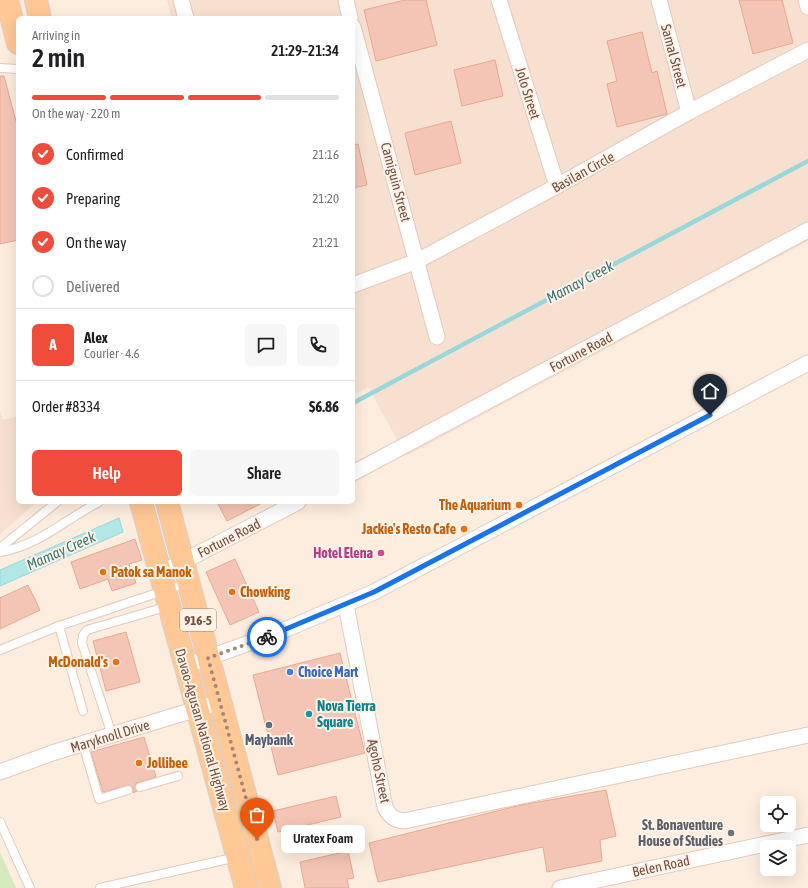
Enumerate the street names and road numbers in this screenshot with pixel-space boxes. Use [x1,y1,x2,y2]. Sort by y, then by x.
street label: Samal Street [658,22,690,90]
street label: Jolo Street [512,65,544,121]
street label: Camiguin Street [378,141,414,223]
street label: Basilan Circle [549,148,617,196]
street label: Fortune Road [547,329,615,375]
street label: Fortune Road [195,515,263,561]
road number: 916-5 [180,609,216,631]
street label: Davao-Agusan National Highway [172,647,234,813]
street label: Maryknoll Drive [69,716,151,756]
street label: Agoho Street [364,737,394,805]
street label: Belen Road [631,852,691,880]

